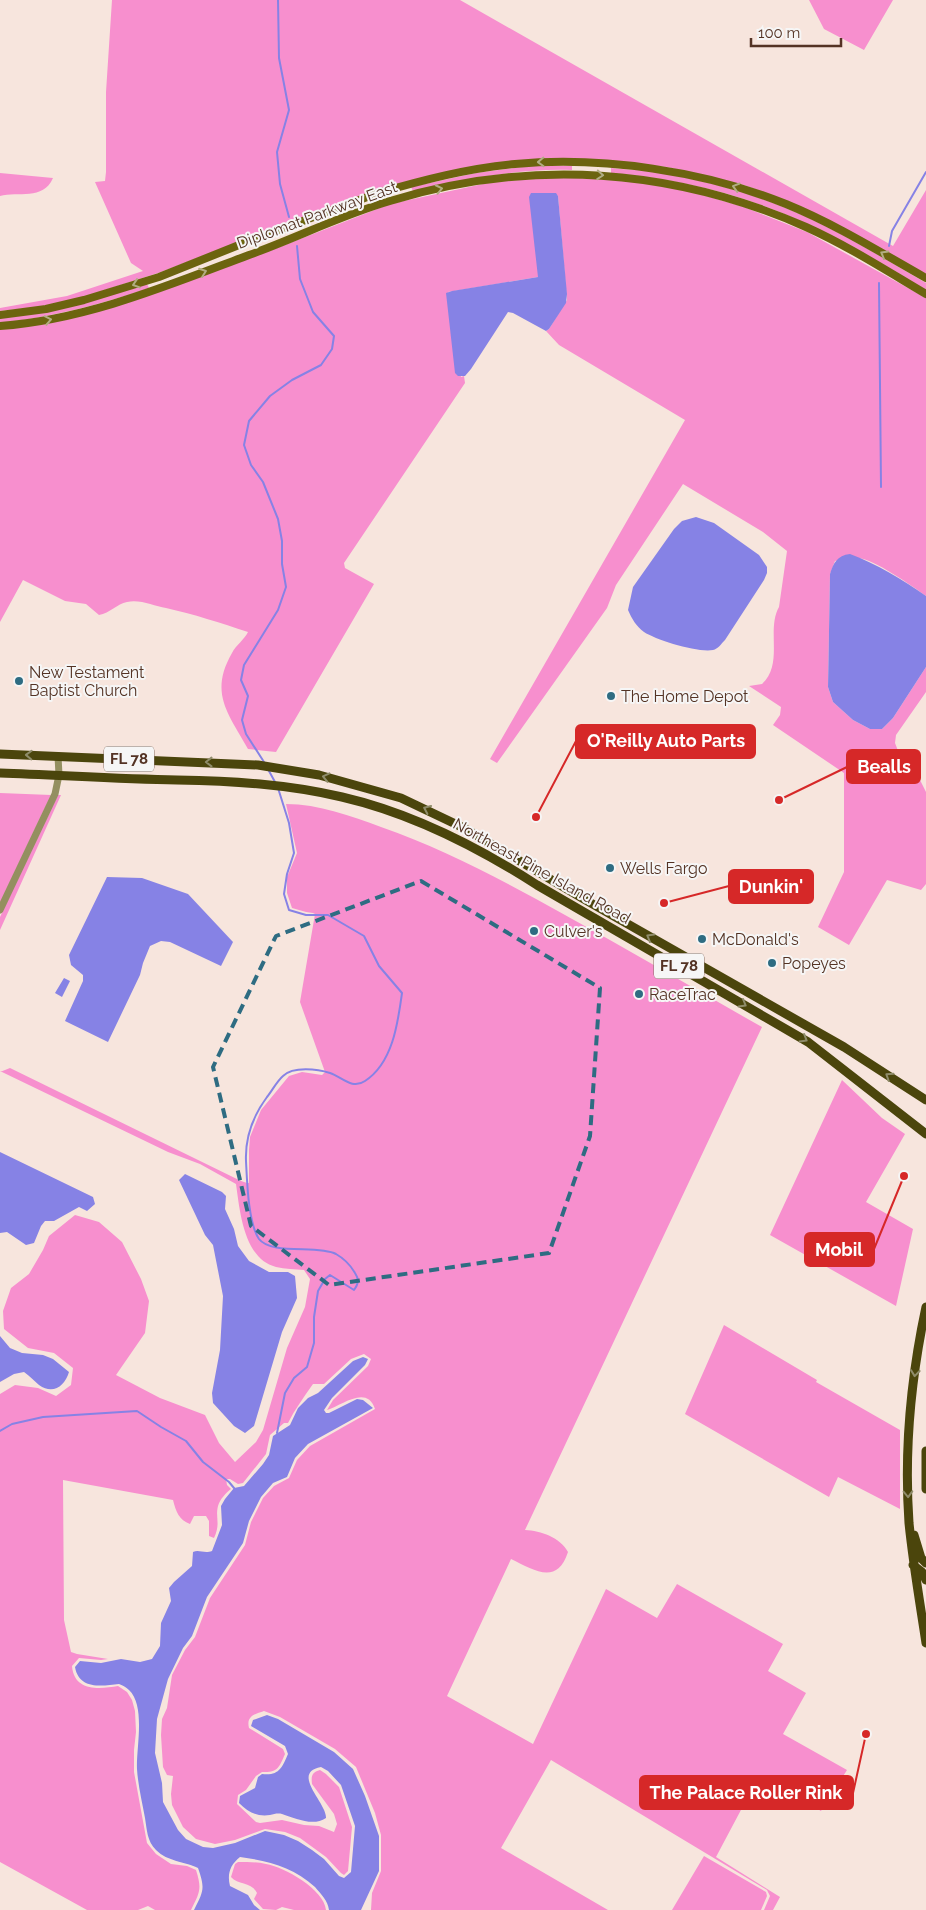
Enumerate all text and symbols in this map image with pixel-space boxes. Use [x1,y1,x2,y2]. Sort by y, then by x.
scale bar [751,15,841,47]
text: 100 m [758,24,800,42]
one-way arrow [537,157,545,167]
one-way arrow [596,170,604,181]
street label: Diplomat Parkway East [234,177,400,253]
one-way arrow [733,182,741,192]
one-way arrow [434,184,443,195]
one-way arrow [880,250,889,260]
one-way arrow [199,268,207,278]
one-way arrow [133,278,141,288]
one-way arrow [44,315,53,325]
place label: New Testament Baptist Church [29,663,145,700]
marker: New Testament Baptist Church [13,675,25,687]
place label: The Home Depot [621,687,749,706]
marker: The Home Depot [605,690,617,702]
callout: O'Reilly Auto Parts [576,725,755,758]
text: O'Reilly Auto Parts [587,730,745,751]
road number: FL 78 [104,746,154,772]
one-way arrow [25,750,33,761]
callout: Bealls [847,750,920,783]
text: Bealls [857,756,911,777]
one-way arrow [205,757,212,767]
one-way arrow [322,772,331,783]
one-way arrow [423,805,432,815]
street label: Northeast Pine Island Road [450,814,634,928]
place label: Wells Fargo [620,859,707,878]
marker: Wells Fargo [604,862,616,874]
callout: Dunkin' [729,870,813,903]
text: Dunkin' [739,876,803,897]
place label: Culver's [544,922,603,941]
marker: Culver's [528,925,540,937]
place label: McDonald's [712,930,799,949]
one-way arrow [646,933,655,943]
marker: McDonald's [696,933,708,945]
road number: FL 78 [654,954,704,978]
place label: Popeyes [782,954,846,973]
marker: Popeyes [766,957,778,969]
place label: RaceTrac [649,985,716,1004]
marker: RaceTrac [633,988,645,1000]
one-way arrow [738,998,747,1008]
one-way arrow [798,1033,807,1043]
one-way arrow [885,1073,895,1082]
callout: Mobil [805,1233,874,1266]
text: Mobil [815,1239,863,1260]
one-way arrow [910,1369,921,1377]
one-way arrow [903,1490,914,1498]
callout: The Palace Roller Rink [640,1776,853,1809]
text: The Palace Roller Rink [650,1782,843,1803]

